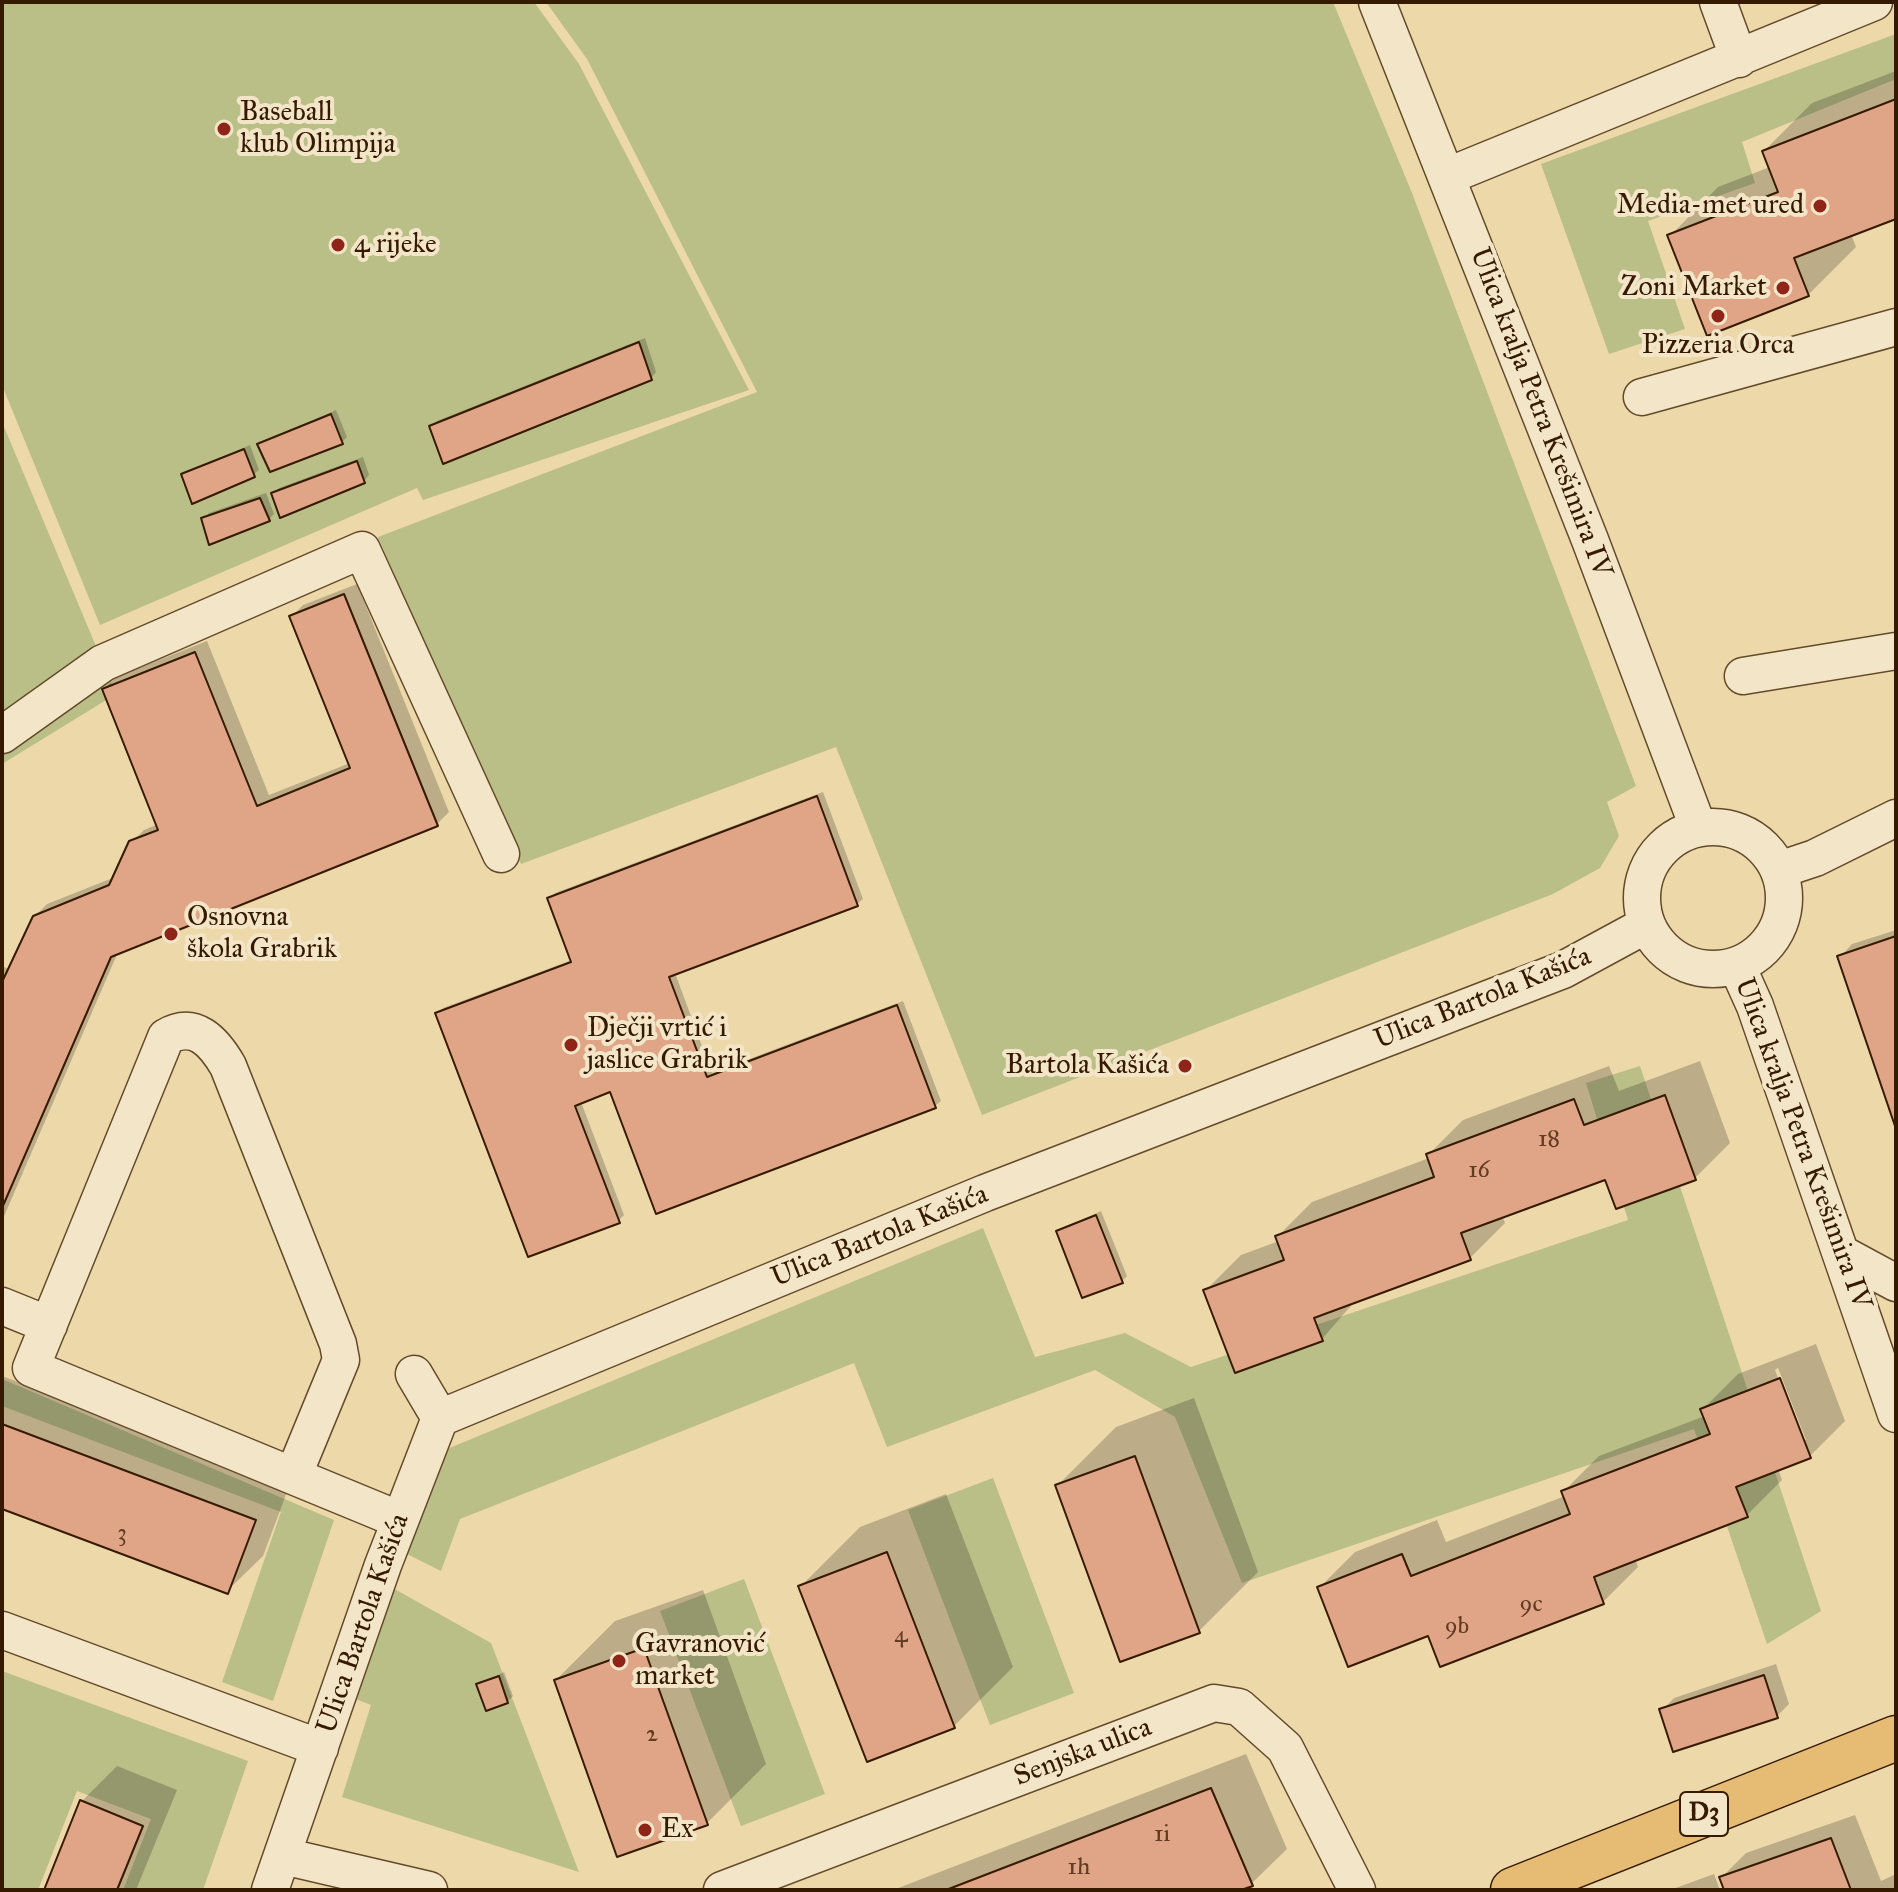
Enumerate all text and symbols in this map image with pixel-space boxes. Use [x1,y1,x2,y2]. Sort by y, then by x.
place label: Baseball klub Olimpija [240,96,395,162]
marker: Baseball klub Olimpija [215,120,233,138]
place label: Media-met ured [1617,189,1804,223]
marker: Media-met ured [1811,197,1829,215]
place label: 4 rijeke [354,228,437,262]
marker: 4 rijeke [329,236,347,254]
street label: Ulica kralja Petra Krešimira IV [1461,243,1619,583]
place label: Zoni Market [1621,271,1767,305]
marker: Zoni Market [1774,279,1792,297]
marker: Pizzeria Orca [1709,307,1727,325]
place label: Pizzeria Orca [1642,329,1794,363]
place label: Osnovna škola Grabrik [187,901,337,967]
marker: Osnovna škola Grabrik [162,925,180,943]
street label: Ulica Bartola Kašića [1370,940,1596,1058]
street label: Ulica kralja Petra Krešimira IV [1726,974,1878,1314]
place label: Dječji vrtić i jaslice Grabrik [587,1012,748,1078]
marker: Dječji vrtić i jaslice Grabrik [562,1036,580,1054]
place label: Bartola Kašića [1005,1049,1169,1083]
marker: Bartola Kašića [1176,1057,1194,1075]
house number: 18 [1538,1126,1560,1154]
house number: 16 [1468,1157,1490,1185]
street label: Ulica Bartola Kašića [767,1178,993,1296]
street label: Ulica Bartola Kašića [311,1510,417,1738]
house number: 3 [117,1520,127,1548]
house number: 9c [1519,1591,1543,1619]
house number: 9b [1445,1613,1469,1641]
house number: 4 [894,1622,908,1650]
place label: Gavranović market [635,1628,765,1694]
marker: Gavranović market [610,1652,628,1670]
street label: Senjska ulica [1010,1711,1156,1795]
house number: 2 [646,1721,658,1749]
road number: D3 [1680,1792,1728,1836]
place label: Ex [661,1813,694,1847]
marker: Ex [636,1821,654,1839]
house number: 1i [1154,1821,1170,1849]
house number: 1h [1068,1854,1090,1882]

